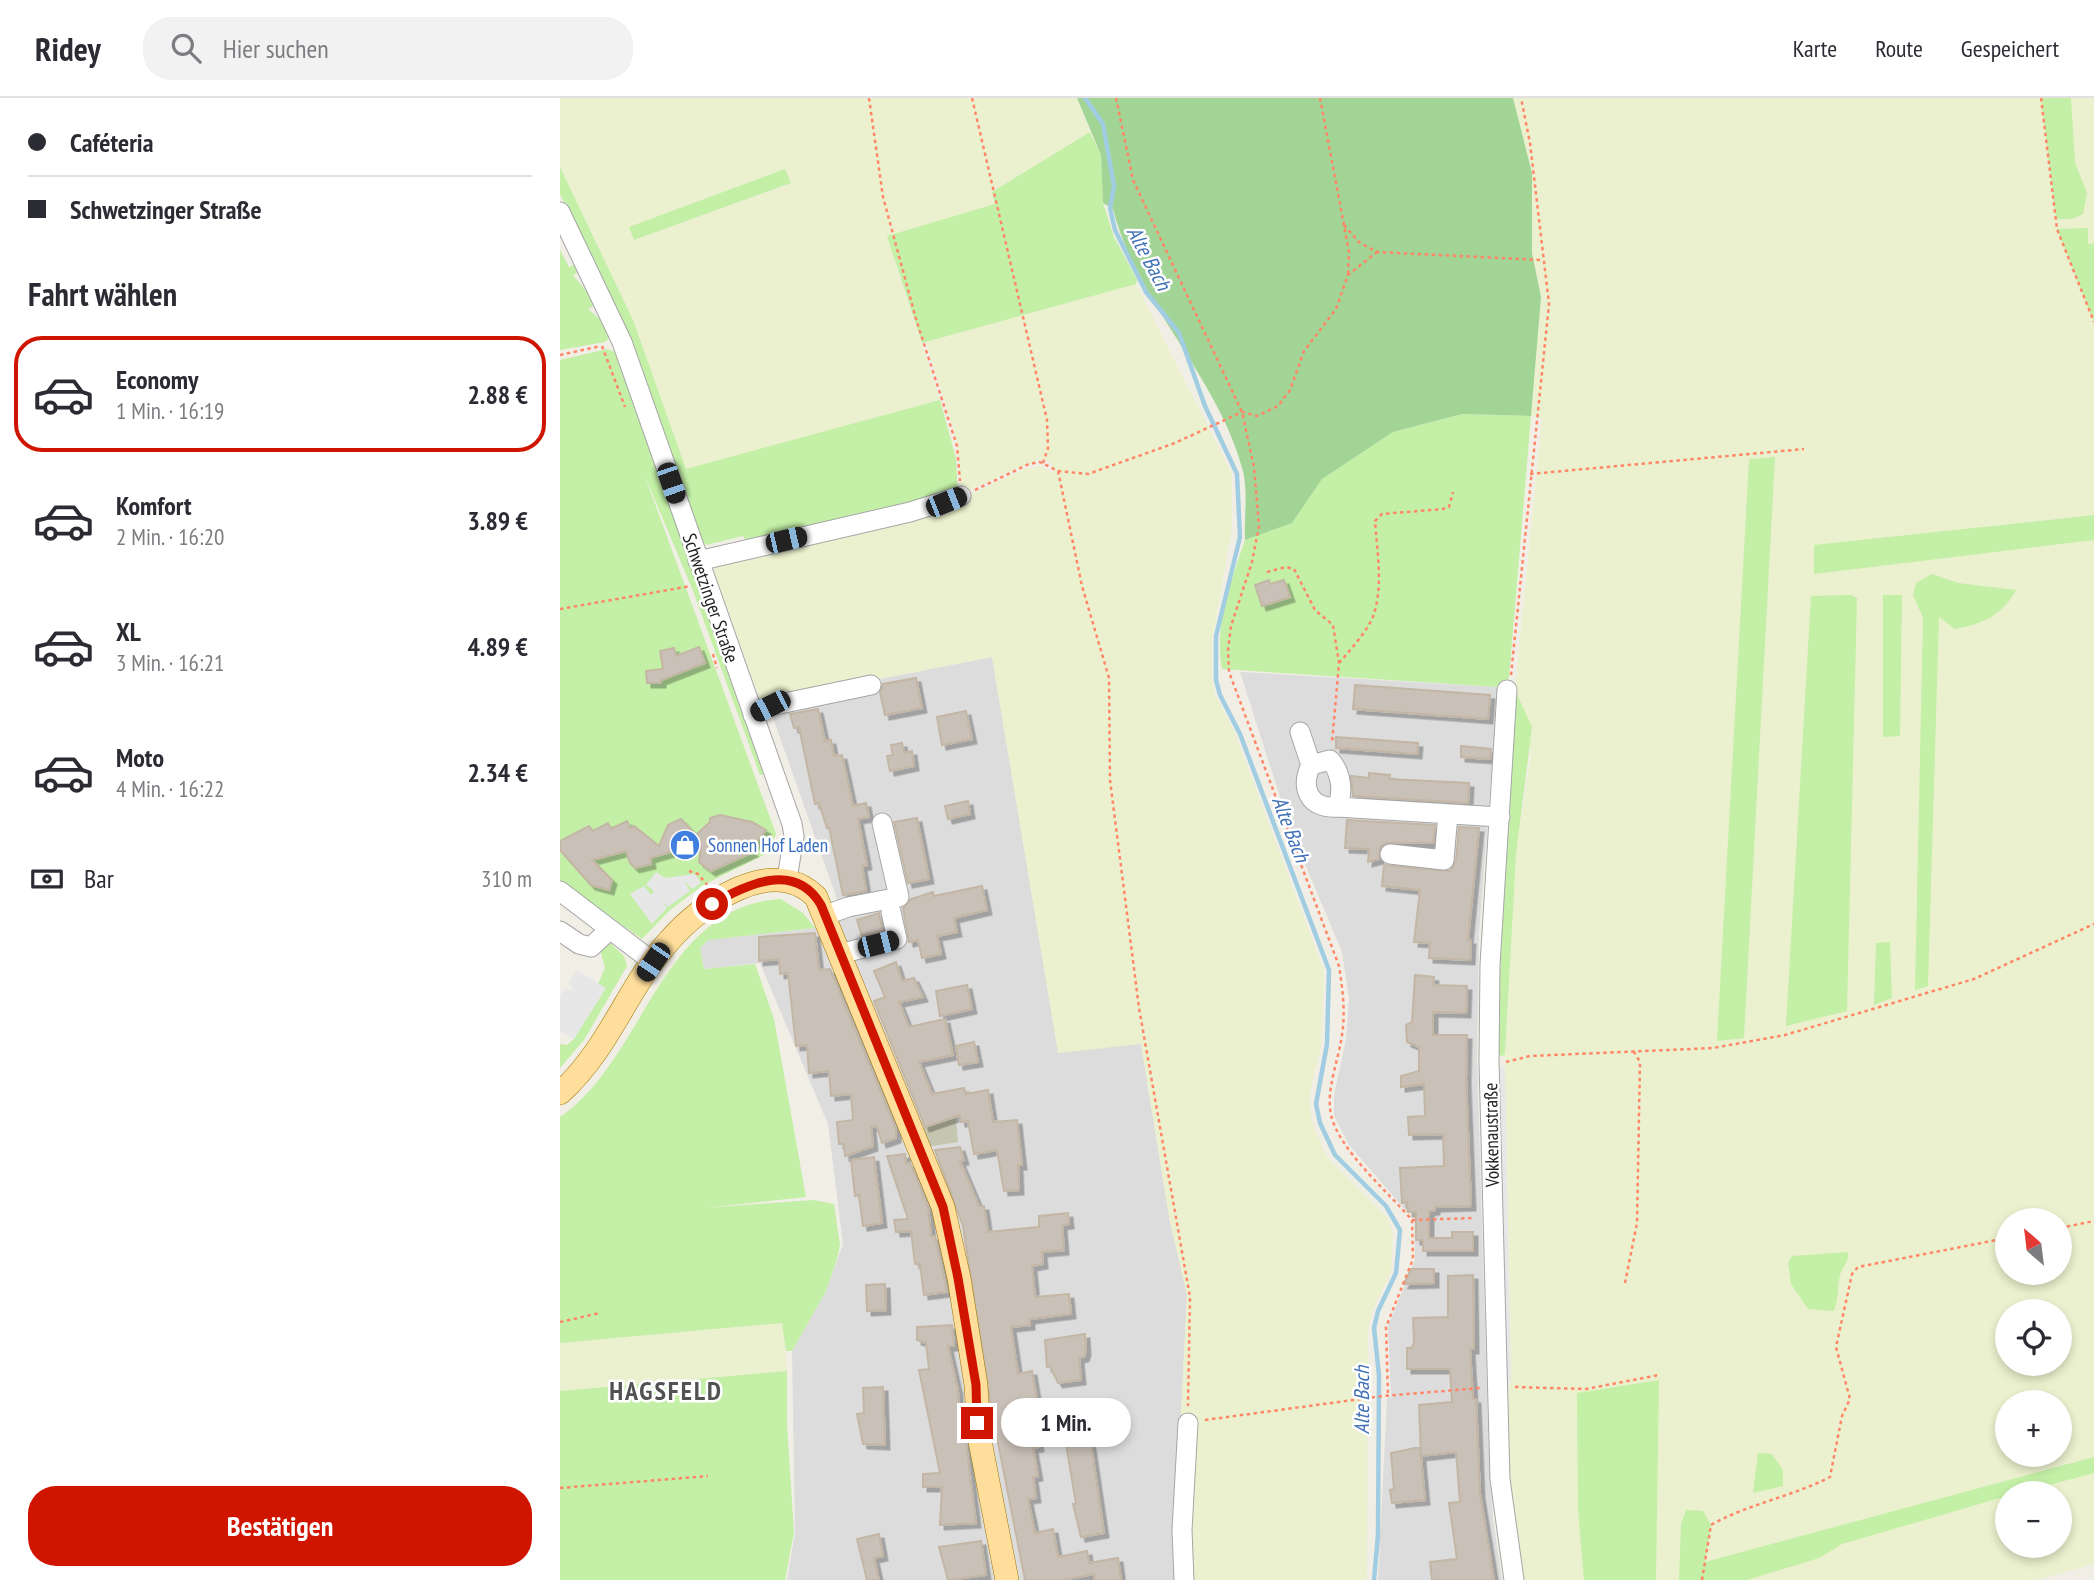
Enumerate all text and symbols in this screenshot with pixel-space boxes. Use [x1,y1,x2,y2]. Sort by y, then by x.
search box [143,17,633,80]
text: Ridey [35,27,101,70]
icon: search [167,29,205,67]
text: Hier suchen [223,32,329,65]
text: Karte [1793,33,1837,64]
text: Route [1875,33,1923,64]
text: Gespeichert [1961,33,2059,64]
text: Caféteria [70,126,153,159]
text: Schwetzinger Straße [70,193,262,226]
water label: Alte Bach [1121,221,1178,296]
text: Fahrt wählen [28,273,177,315]
icon: car [32,363,95,426]
text: Economy [116,363,198,396]
text: 2.88 € [467,378,528,411]
text: 1 Min. · 16:19 [116,396,224,425]
car [655,460,688,506]
car [923,484,970,520]
icon: car [32,489,95,552]
text: Komfort [116,489,192,522]
text: 3.89 € [467,504,528,537]
text: 2 Min. · 16:20 [116,522,224,551]
car [764,525,809,555]
street label: Schwetzinger Straße [678,530,744,666]
icon: car [32,615,95,678]
text: XL [116,615,141,648]
text: 4.89 € [467,630,528,663]
text: 3 Min. · 16:21 [116,648,224,677]
car [747,687,794,725]
icon: car [32,741,95,804]
text: Moto [116,741,164,774]
text: 2.34 € [467,756,528,789]
text: 4 Min. · 16:22 [116,774,224,803]
water label: Alte Bach [1266,792,1317,867]
shop icon: Sonnen Hof Laden [668,828,702,862]
place label: Sonnen Hof Laden [708,833,828,857]
icon: cash [28,860,66,898]
text: Bar [84,862,114,895]
text: 310 m [481,864,532,893]
route start [696,888,728,920]
car [856,929,901,959]
car [633,939,674,985]
street label: Vokkenaustraße [1478,1083,1504,1188]
north arrow [1995,1208,2072,1284]
map controls [1995,1208,2072,1558]
button: locate [1995,1299,2072,1376]
water label: Alte Bach [1348,1364,1375,1434]
district label: HAGSFELD [609,1374,723,1407]
button: + [1995,1390,2072,1467]
callout: 1 Min. [1002,1398,1131,1448]
route end [961,1407,993,1439]
text: 1 Min. [1040,1408,1092,1437]
button: − [1995,1481,2072,1558]
button: Bestätigen [28,1486,532,1566]

